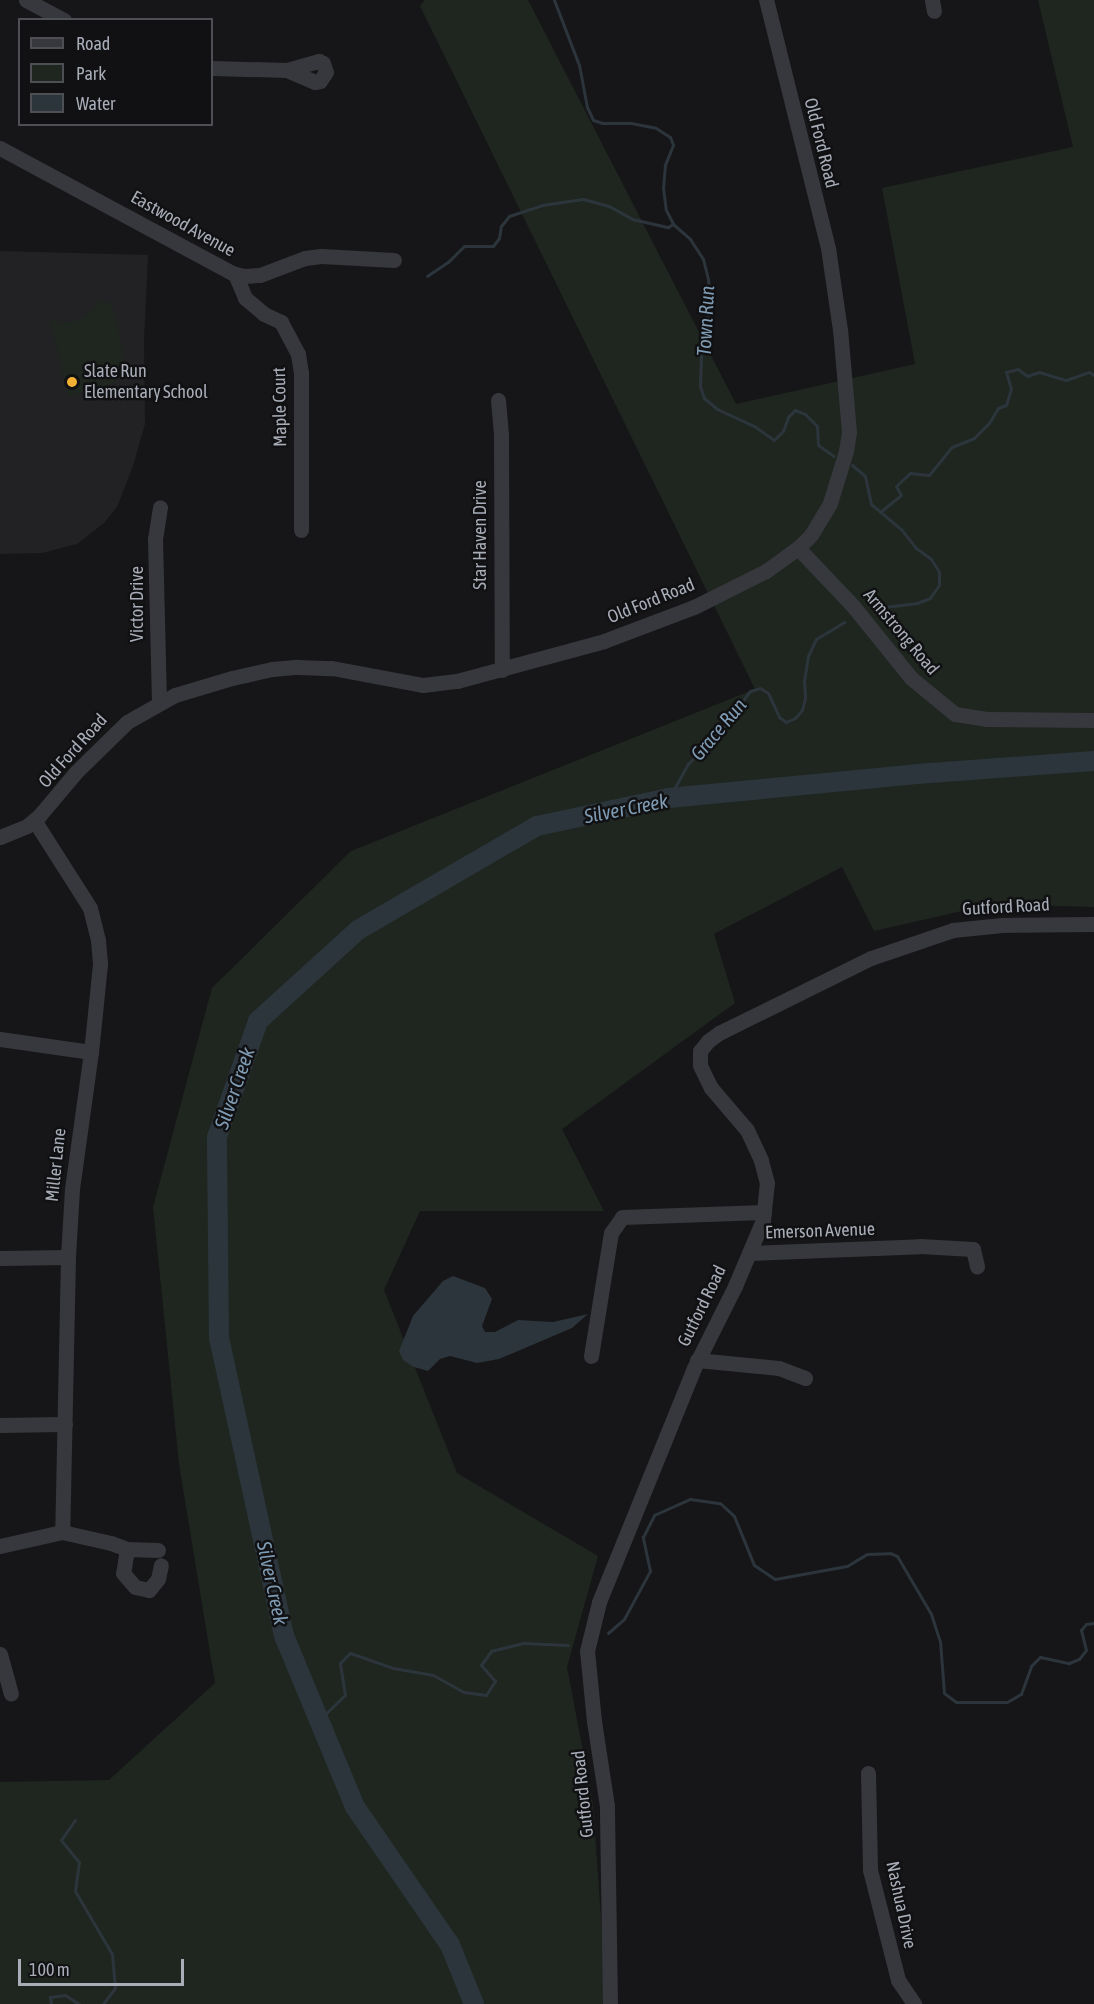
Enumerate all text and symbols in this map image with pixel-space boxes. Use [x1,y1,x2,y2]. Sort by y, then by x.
legend [18,18,213,126]
text: Road [76,33,110,54]
text: Park [76,63,106,84]
text: Water [76,93,115,114]
street label: Old Ford Road [799,96,843,190]
street label: Eastwood Avenue [127,186,239,262]
water label: Town Run [691,285,719,357]
place label: Slate Run Elementary School [84,361,208,404]
street label: Maple Court [269,367,291,447]
marker: Slate Run Elementary School [65,375,79,389]
street label: Star Haven Drive [469,480,491,590]
street label: Victor Drive [126,566,148,642]
street label: Old Ford Road [604,574,698,628]
street label: Armstrong Road [859,585,943,679]
water label: Grace Run [685,693,751,765]
street label: Old Ford Road [34,710,112,792]
water label: Silver Creek [582,788,670,828]
street label: Gutford Road [962,894,1050,920]
water label: Silver Creek [209,1044,259,1132]
street label: Miller Lane [41,1127,71,1203]
street label: Emerson Avenue [765,1218,875,1244]
street label: Gutford Road [673,1262,731,1350]
water label: Silver Creek [252,1539,294,1627]
street label: Gutford Road [568,1749,598,1839]
street label: Nashua Drive [881,1859,921,1951]
scale bar [21,1947,188,1985]
text: 100 m [29,1959,70,1980]

